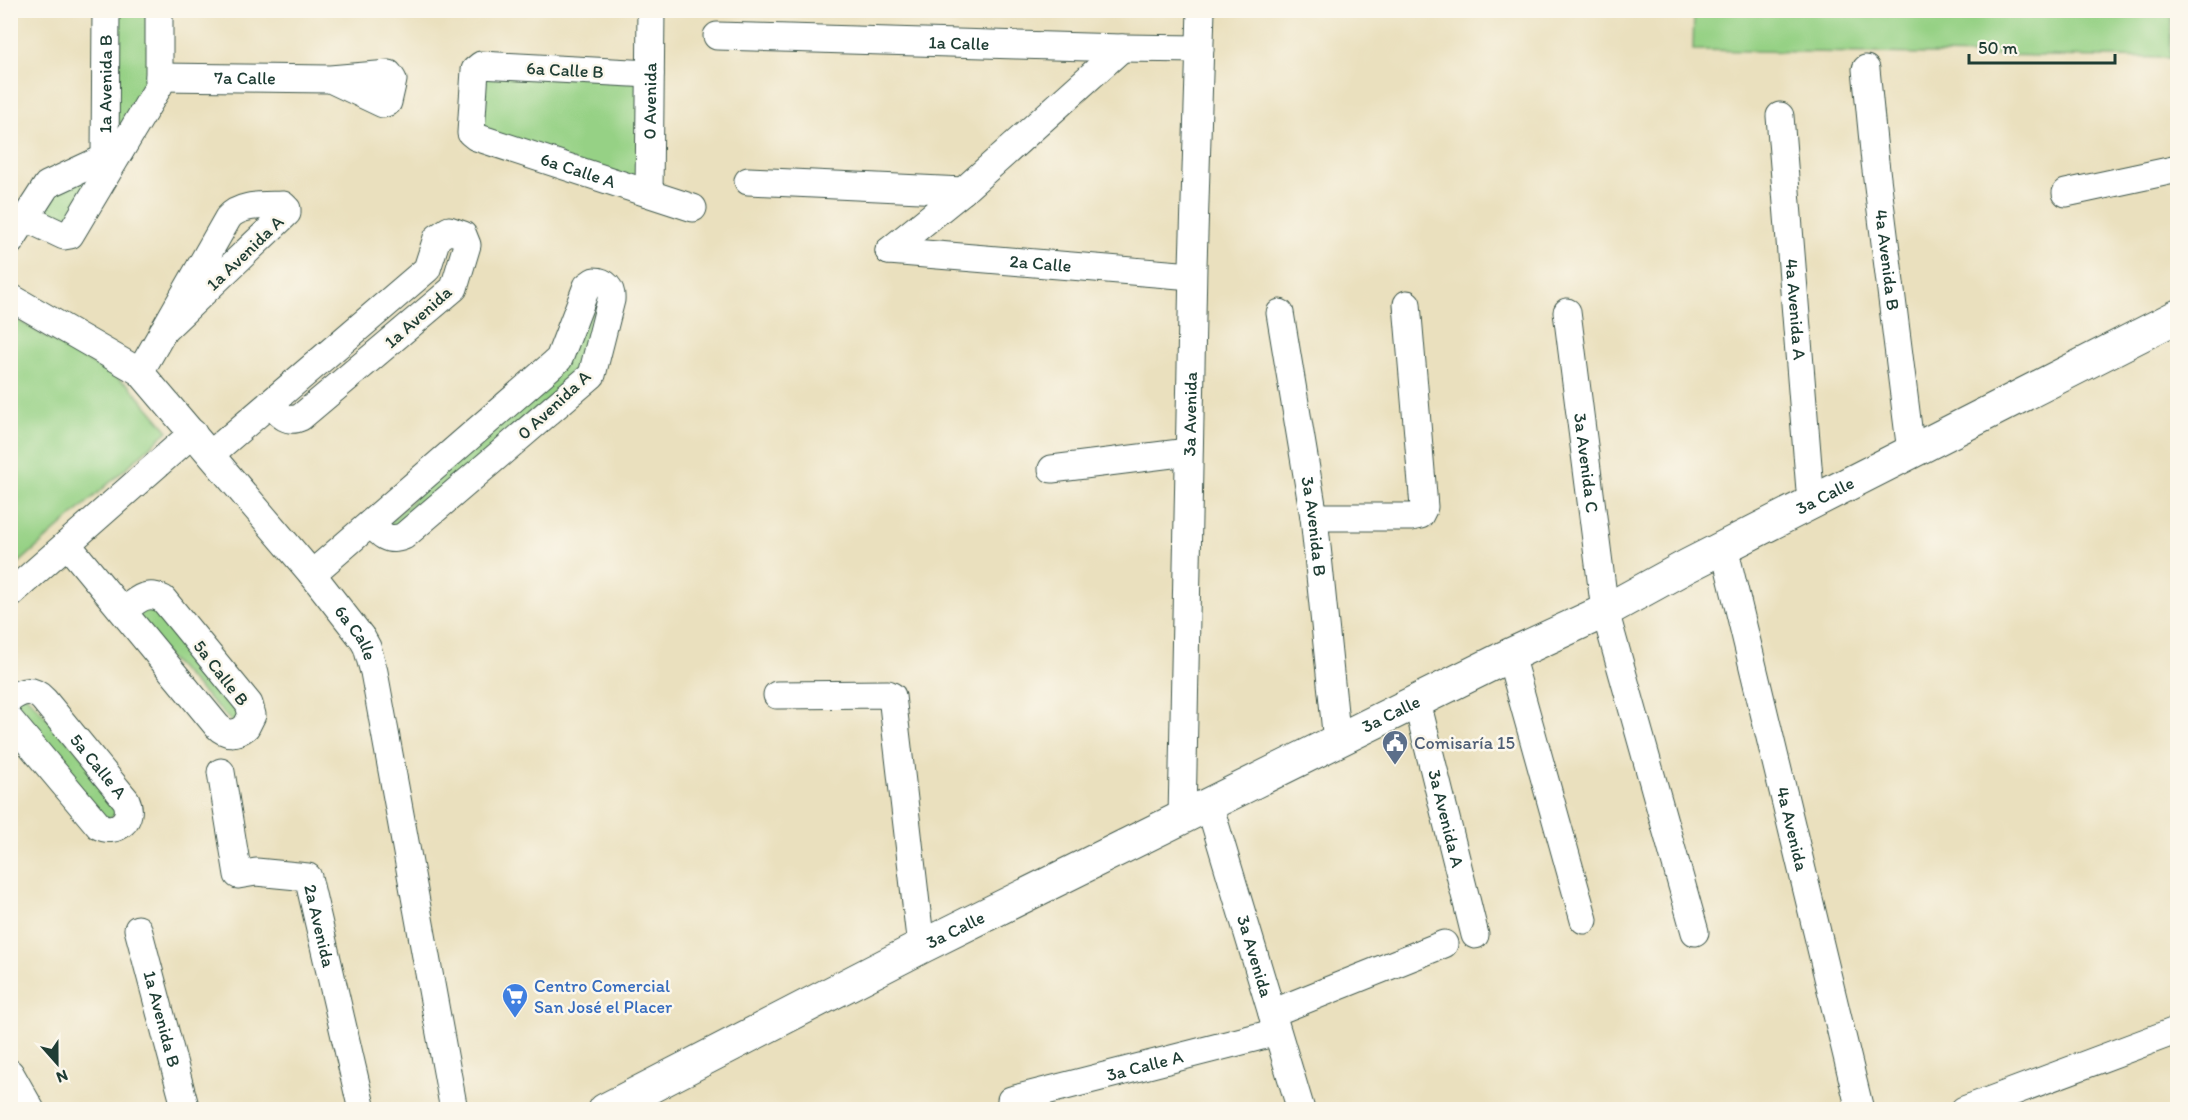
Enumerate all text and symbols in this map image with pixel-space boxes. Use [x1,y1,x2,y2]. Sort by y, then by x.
scale bar [1969,27,2114,65]
street label: 1a Calle [928,31,990,55]
street label: 1a Avenida B [94,34,117,134]
text: 50 m [1978,37,2018,59]
street label: 6a Calle B [526,57,604,83]
street label: 0 Avenida [639,62,661,139]
street label: 7a Calle [214,67,276,89]
street label: 6a Calle A [538,148,619,193]
street label: 4a Avenida B [1870,208,1904,312]
street label: 1a Avenida A [202,210,289,295]
street label: 2a Calle [1009,250,1072,277]
street label: 4a Avenida A [1780,258,1811,361]
street label: 1a Avenida [380,281,457,353]
street label: 0 Avenida A [513,365,596,444]
street label: 3a Avenida [1178,371,1202,457]
street label: 3a Avenida C [1569,412,1603,514]
street label: 3a Calle [1792,472,1858,520]
street label: 3a Avenida B [1296,475,1331,577]
street label: 6a Calle [329,601,381,663]
street label: 5a Calle B [188,636,254,710]
street label: 3a Calle [1358,690,1424,738]
public building icon: Comisaría 15 [1380,728,1410,766]
street label: 5a Calle A [65,729,132,804]
place label: Comisaría 15 [1414,732,1515,754]
street label: 3a Avenida A [1423,767,1469,870]
street label: 4a Avenida [1771,785,1813,874]
street label: 2a Avenida [299,882,340,970]
street label: 3a Calle [923,906,988,954]
street label: 3a Avenida [1232,912,1278,1001]
street label: 1a Avenida B [139,968,185,1070]
place label: Centro Comercial San José el Placer [534,975,673,1018]
supermarket icon: Centro Comercial San José el Placer [500,981,530,1019]
north arrow [27,1033,87,1093]
street label: 3a Calle A [1104,1045,1186,1086]
text: N [54,1066,71,1087]

